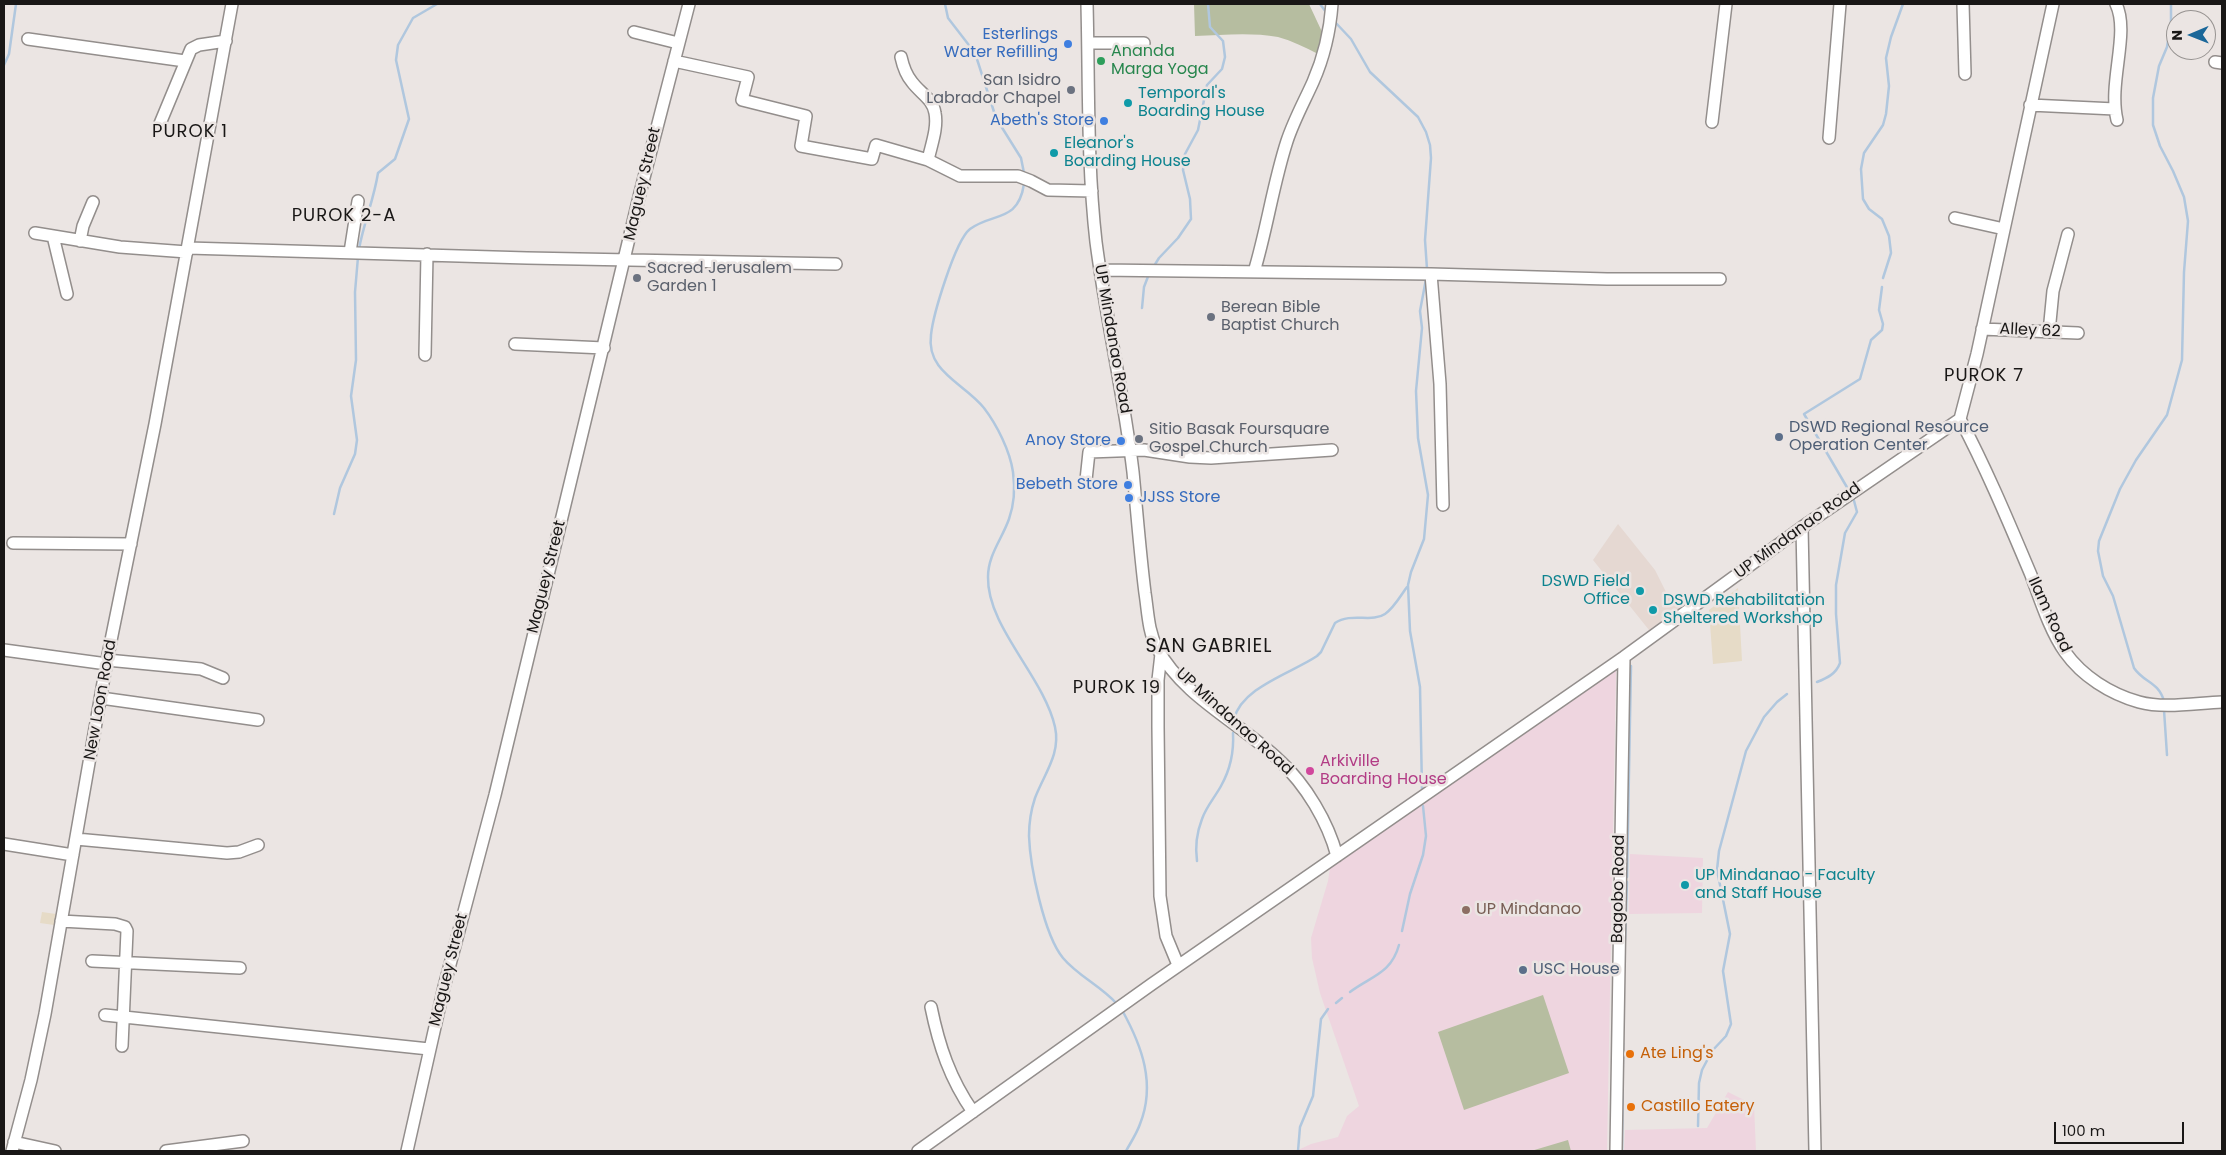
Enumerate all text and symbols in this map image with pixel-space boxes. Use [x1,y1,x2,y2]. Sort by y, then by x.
north arrow [2166,10,2216,60]
place label: Esterlings Water Refilling [944,25,1058,63]
text: N [2167,30,2187,41]
marker: Esterlings Water Refilling [1062,38,1074,50]
place label: Ananda Marga Yoga [1111,42,1209,80]
marker: Ananda Marga Yoga [1095,55,1107,67]
place label: San Isidro Labrador Chapel [926,71,1061,109]
marker: San Isidro Labrador Chapel [1065,84,1077,96]
place label: Temporal's Boarding House [1138,84,1265,122]
marker: Temporal's Boarding House [1122,97,1134,109]
place label: Abeth's Store [990,111,1094,131]
marker: Abeth's Store [1098,115,1110,127]
district label: PUROK 1 [151,121,229,143]
street label: Maguey Street [621,125,665,243]
place label: Eleanor's Boarding House [1064,134,1191,172]
marker: Eleanor's Boarding House [1048,147,1060,159]
district label: PUROK 2-A [291,205,397,227]
place label: Sacred Jerusalem Garden 1 [647,259,792,297]
street label: UP Mindanao Road [1089,263,1135,415]
marker: Sacred Jerusalem Garden 1 [631,272,643,284]
place label: Berean Bible Baptist Church [1221,298,1339,336]
marker: Berean Bible Baptist Church [1205,311,1217,323]
street label: Alley 62 [1999,320,2061,342]
district label: PUROK 7 [1943,365,2025,387]
place label: DSWD Regional Resource Operation Center [1789,418,1989,456]
place label: Sitio Basak Foursquare Gospel Church [1149,420,1330,458]
place label: Anoy Store [1025,431,1111,451]
marker: DSWD Regional Resource Operation Center [1773,431,1785,443]
marker: Sitio Basak Foursquare Gospel Church [1133,433,1145,445]
marker: Anoy Store [1115,435,1127,447]
place label: Bebeth Store [1016,475,1118,495]
marker: Bebeth Store [1122,479,1134,491]
street label: UP Mindanao Road [1731,479,1865,583]
place label: JJSS Store [1139,488,1220,508]
marker: JJSS Store [1123,492,1135,504]
street label: Maguey Street [524,519,570,635]
place label: DSWD Field Office [1541,572,1630,610]
street label: Ilam Road [2023,574,2075,656]
marker: DSWD Field Office [1634,585,1646,597]
place label: DSWD Rehabilitation Sheltered Workshop [1663,591,1825,629]
marker: DSWD Rehabilitation Sheltered Workshop [1647,604,1659,616]
district label: SAN GABRIEL [1144,636,1274,658]
street label: New Loon Road [81,638,121,762]
street label: UP Mindanao Road [1171,664,1297,780]
district label: PUROK 19 [1072,677,1162,699]
place label: Arkiville Boarding House [1320,752,1447,790]
marker: Arkiville Boarding House [1304,765,1316,777]
street label: Bagobo Road [1608,835,1630,943]
place label: UP Mindanao - Faculty and Staff House [1695,866,1875,904]
marker: UP Mindanao - Faculty and Staff House [1679,879,1691,891]
place label: UP Mindanao [1476,900,1581,920]
marker: UP Mindanao [1460,904,1472,916]
street label: Maguey Street [426,912,472,1028]
place label: USC House [1533,960,1620,980]
marker: USC House [1517,964,1529,976]
place label: Ate Ling's [1640,1044,1714,1064]
marker: Ate Ling's [1624,1048,1636,1060]
place label: Castillo Eatery [1641,1097,1754,1117]
marker: Castillo Eatery [1625,1101,1637,1113]
scale bar [2056,1112,2186,1144]
text: 100 m [2062,1120,2105,1141]

